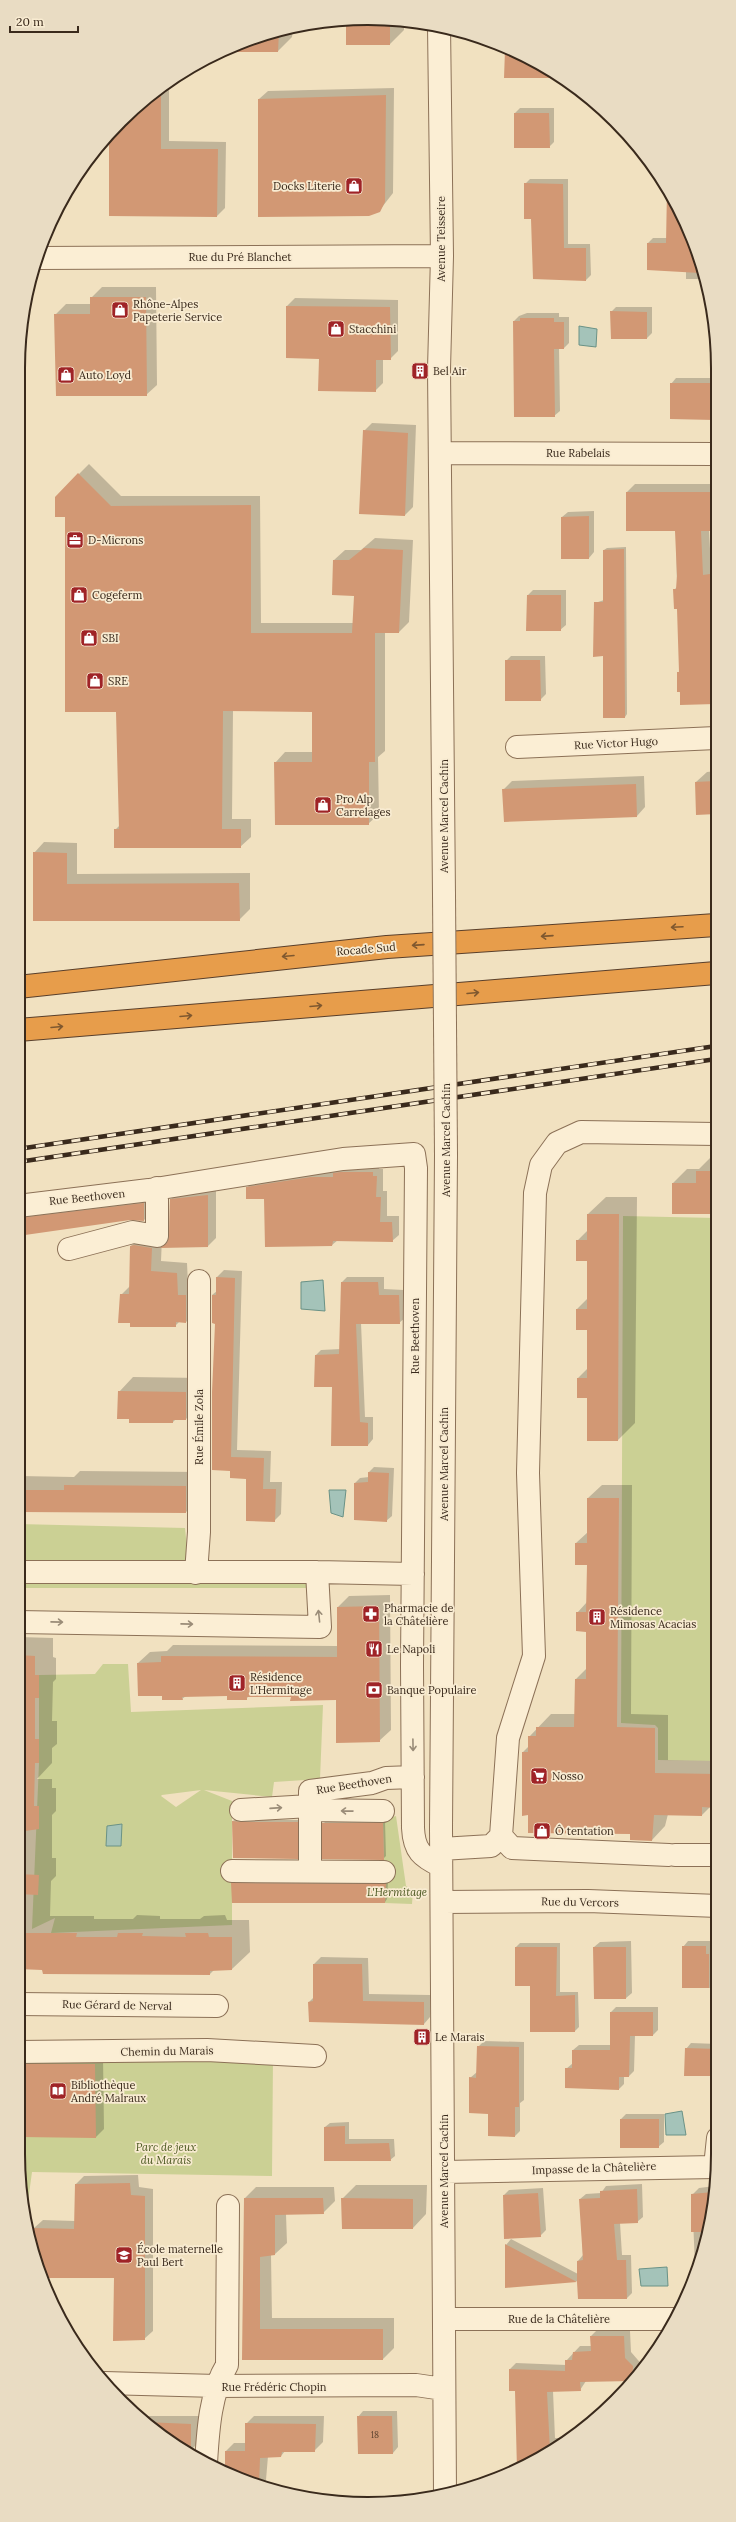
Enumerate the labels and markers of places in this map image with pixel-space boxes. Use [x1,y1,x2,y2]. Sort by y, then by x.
shop icon: Docks Literie [344,176,364,196]
place label: Docks Literie [273,179,341,193]
place label: Rhône-Alpes Papeterie Service [133,297,222,324]
shop icon: Rhône-Alpes Papeterie Service [110,300,130,320]
shop icon: Stacchini [326,319,346,339]
place label: Stacchini [349,322,396,336]
building icon: Bel Air [410,361,430,381]
place label: Bel Air [433,364,467,378]
shop icon: Auto Loyd [56,365,76,385]
place label: Auto Loyd [78,368,131,382]
office icon: D-Microns [65,530,85,550]
place label: D-Microns [88,533,143,547]
shop icon: Cogeferm [69,585,89,605]
place label: Cogeferm [92,588,143,602]
shop icon: SBI [79,628,99,648]
place label: SBI [102,631,119,645]
shop icon: SRE [85,671,105,691]
place label: SRE [108,674,128,688]
place label: Pro Alp Carrelages [336,792,391,819]
shop icon: Pro Alp Carrelages [313,795,333,815]
place label: Pharmacie de la Châtelière [384,1601,454,1628]
pharmacy icon: Pharmacie de la Châtelière [361,1604,381,1624]
place label: Résidence Mimosas Acacias [610,1604,696,1631]
building icon: Résidence Mimosas Acacias [587,1607,607,1627]
restaurant icon: Le Napoli [364,1639,384,1659]
place label: Le Napoli [387,1642,435,1656]
place label: Résidence L'Hermitage [250,1670,312,1697]
building icon: Résidence L'Hermitage [227,1673,247,1693]
bank icon: Banque Populaire [364,1680,384,1700]
place label: Banque Populaire [387,1683,477,1697]
supermarket icon: Nosso [529,1766,549,1786]
place label: Nosso [552,1769,583,1783]
shop icon: Ô tentation [532,1821,552,1841]
place label: Ô tentation [555,1824,614,1838]
building icon: Le Marais [412,2027,432,2047]
place label: Le Marais [435,2030,485,2044]
place label: Bibliothèque André Malraux [70,2078,146,2105]
library icon: Bibliothèque André Malraux [48,2081,68,2101]
place label: École maternelle Paul Bert [137,2242,223,2269]
school or university icon: École maternelle Paul Bert [114,2245,134,2265]

